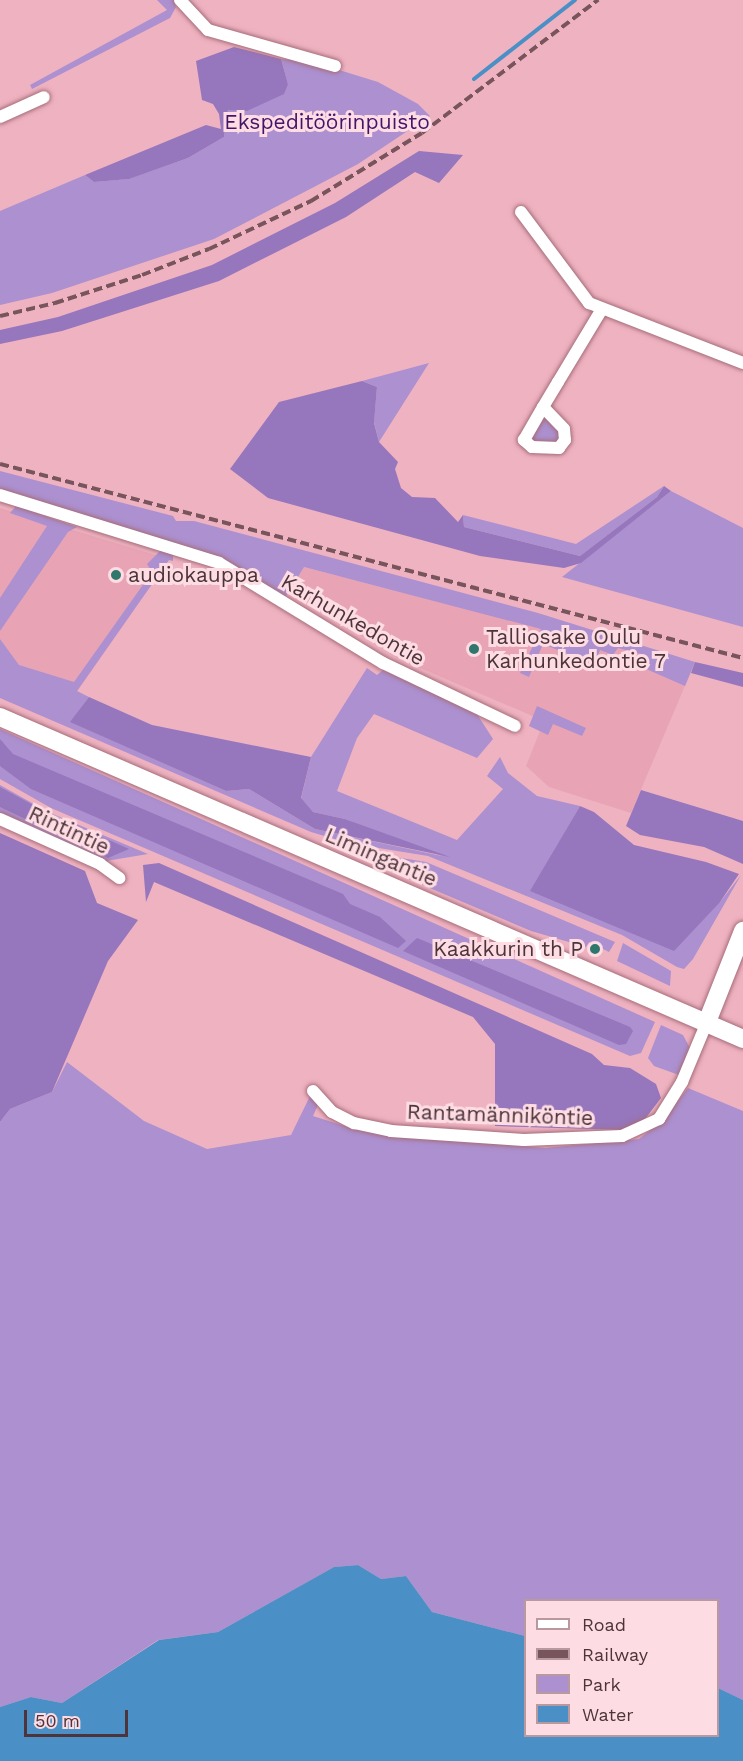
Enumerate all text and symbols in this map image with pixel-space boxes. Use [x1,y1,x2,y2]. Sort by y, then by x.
park label: Ekspeditöörinpuisto [224,109,430,135]
place label: audiokauppa [128,562,259,588]
marker: audiokauppa [109,568,123,582]
street label: Karhunkedontie [277,569,429,671]
place label: Talliosake Oulu Karhunkedontie 7 [486,624,667,674]
marker: Talliosake Oulu Karhunkedontie 7 [467,642,481,656]
street label: Rintintie [25,800,113,860]
street label: Limingantie [321,822,441,892]
place label: Kaakkurin th P [433,936,583,962]
marker: Kaakkurin th P [588,942,602,956]
street label: Rantamänniköntie [406,1099,594,1131]
legend [524,1599,719,1737]
text: Road [582,1614,626,1635]
text: Railway [582,1644,648,1665]
text: Park [582,1674,621,1695]
scale bar [27,1698,130,1736]
text: Water [582,1704,634,1725]
text: 50 m [35,1710,80,1731]

